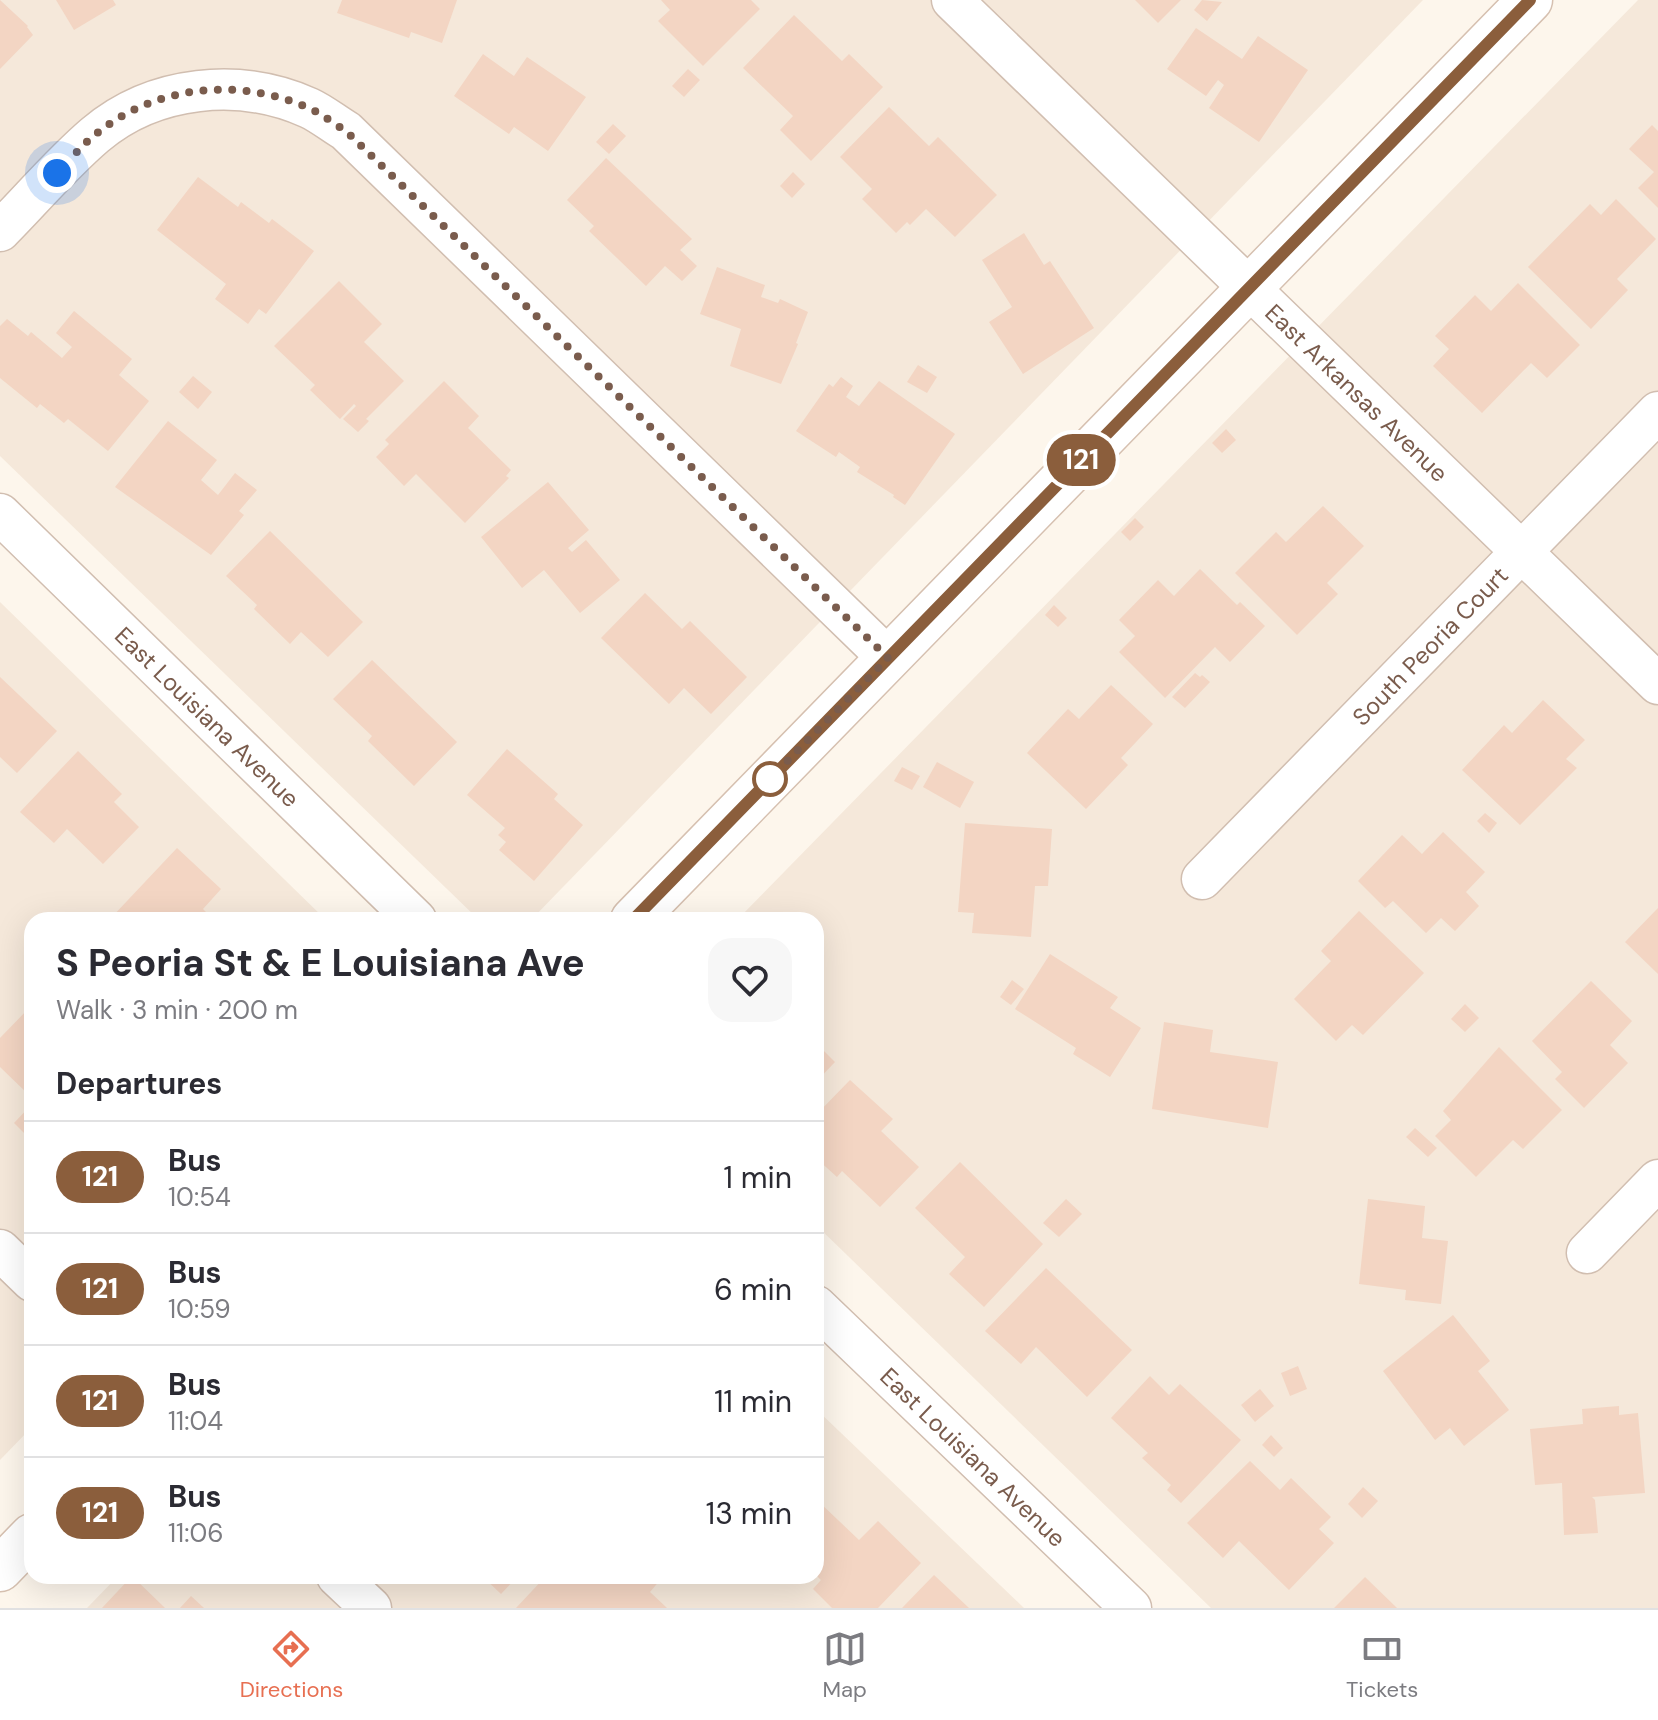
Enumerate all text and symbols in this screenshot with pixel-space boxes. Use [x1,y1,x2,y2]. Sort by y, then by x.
your location [37,153,77,193]
street label: East Arkansas Avenue [1259,297,1455,488]
line badge: 121 [1035,434,1127,486]
text: 121 [1063,441,1099,478]
street label: South Peoria Court [1345,560,1514,732]
street label: East Louisiana Avenue [109,620,306,813]
unlabelled marker [753,762,787,796]
text: S Peoria St & E Louisiana Ave [56,938,585,988]
button: heart [708,938,792,1022]
text: Walk · 3 min · 200 m [56,993,298,1027]
text: Departures [56,1064,222,1103]
text: Bus [168,1141,222,1180]
text: 121 [82,1158,118,1195]
text: 1 min [724,1158,792,1197]
text: 10:54 [168,1180,231,1214]
text: Bus [168,1253,222,1292]
text: 121 [82,1270,118,1307]
text: 6 min [714,1270,792,1309]
text: 10:59 [168,1292,231,1326]
street label: East Louisiana Avenue [874,1361,1073,1553]
text: Bus [168,1365,222,1404]
text: 121 [82,1382,118,1419]
text: 11 min [714,1382,792,1421]
text: 11:04 [168,1404,223,1438]
text: Bus [168,1477,222,1516]
text: 121 [82,1494,118,1531]
text: 13 min [706,1494,792,1533]
text: 11:06 [168,1516,224,1550]
tab: Directions [240,1627,343,1704]
tab: Map [822,1627,867,1704]
tab: Tickets [1346,1627,1418,1704]

